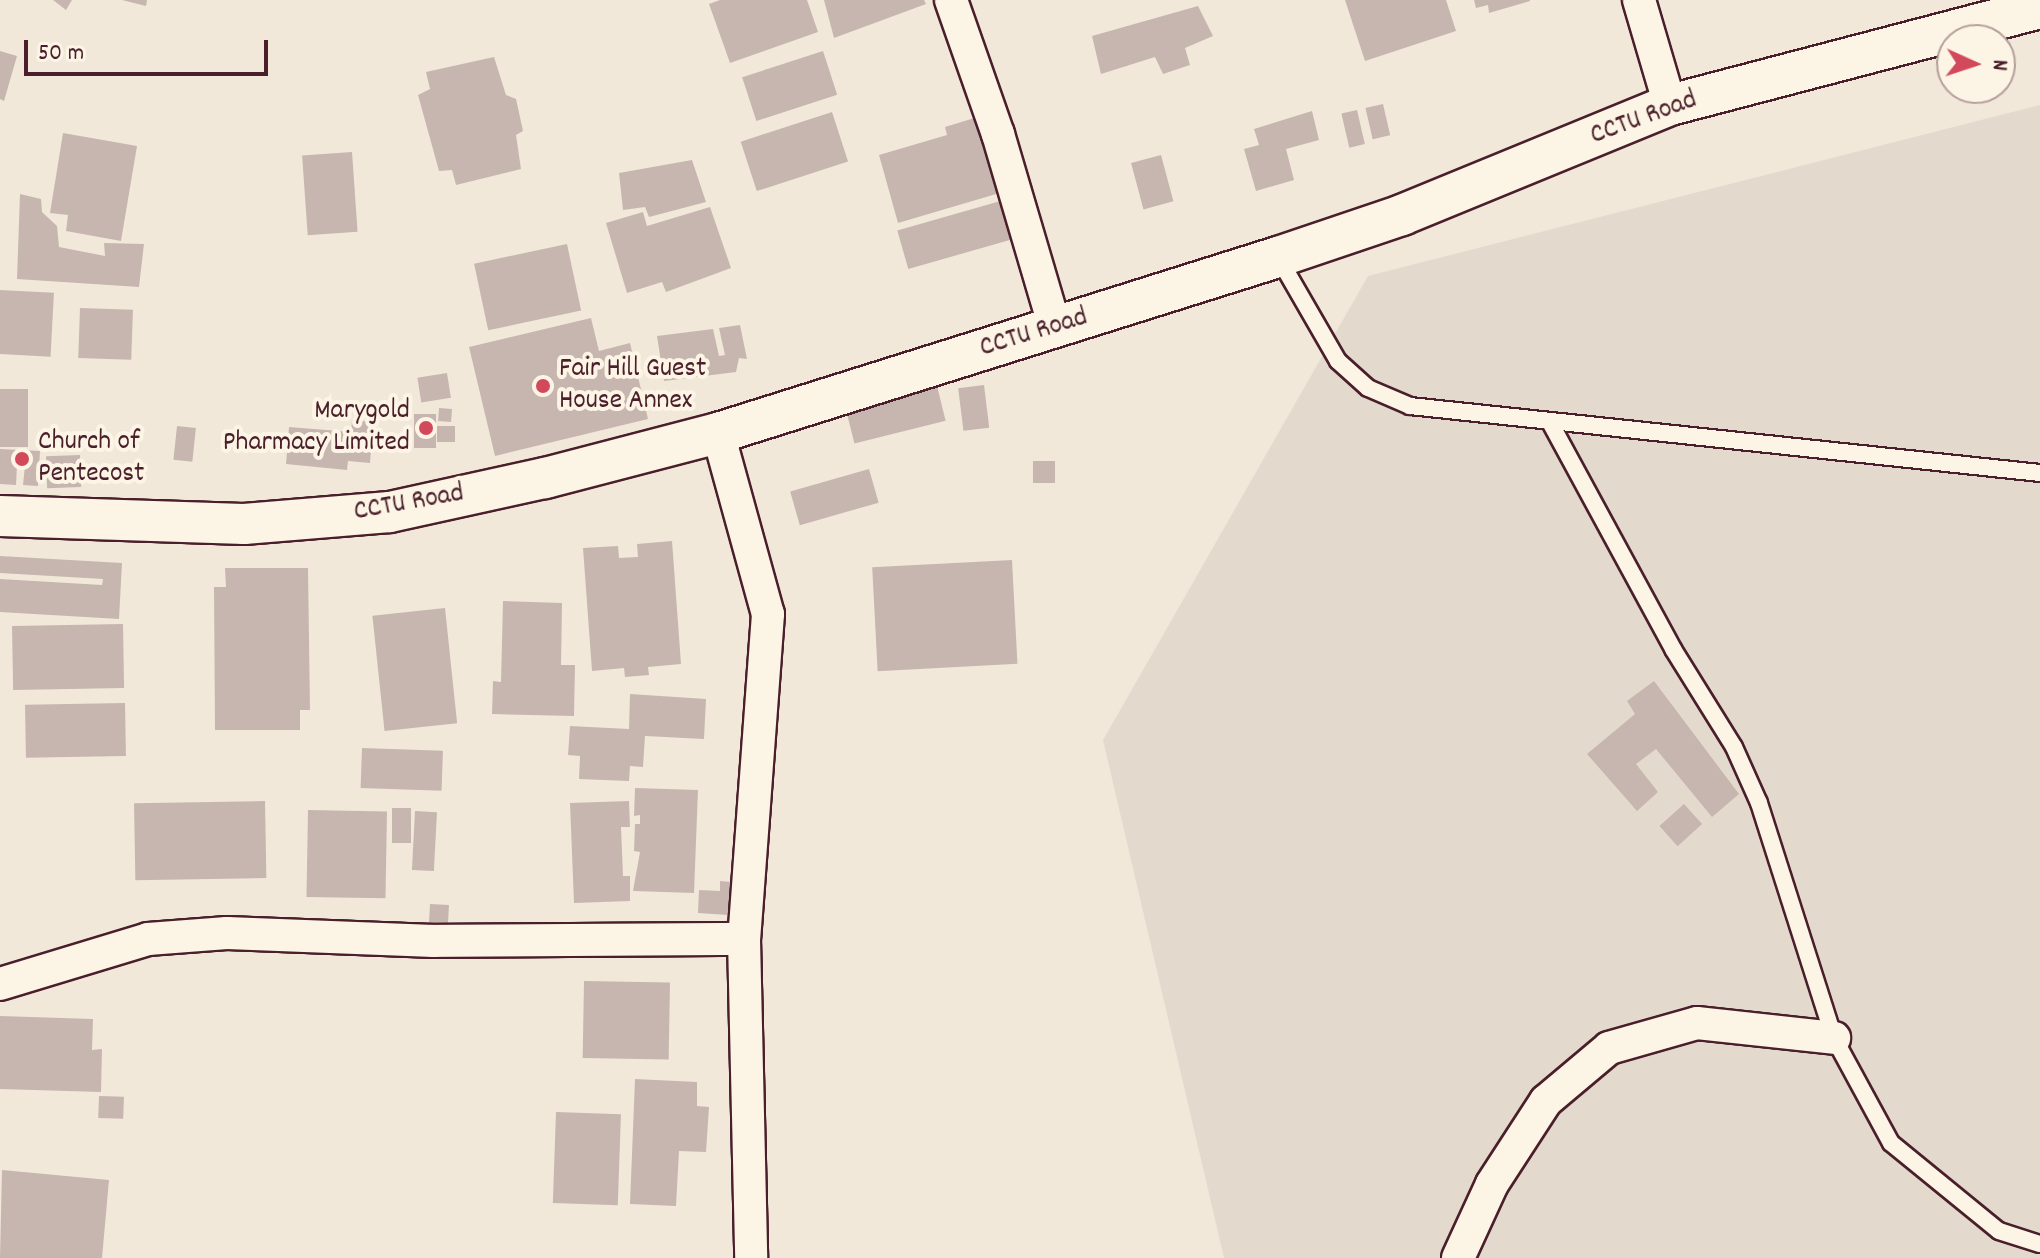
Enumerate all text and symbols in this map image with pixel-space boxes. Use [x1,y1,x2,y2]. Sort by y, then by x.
scale bar [28,24,272,74]
north arrow [1936,24,2016,104]
text: 50 m [38,37,84,71]
text: N [1983,59,2014,71]
street label: CCTU Road [1586,84,1702,154]
street label: CCTU Road [976,302,1092,366]
place label: Fair Hill Guest House Annex [559,353,706,419]
marker: Fair Hill Guest House Annex [534,377,552,395]
place label: Marygold Pharmacy Limited [223,395,410,461]
marker: Marygold Pharmacy Limited [417,419,435,437]
place label: Church of Pentecost [38,426,144,492]
marker: Church of Pentecost [13,450,31,468]
street label: CCTU Road [351,478,467,530]

